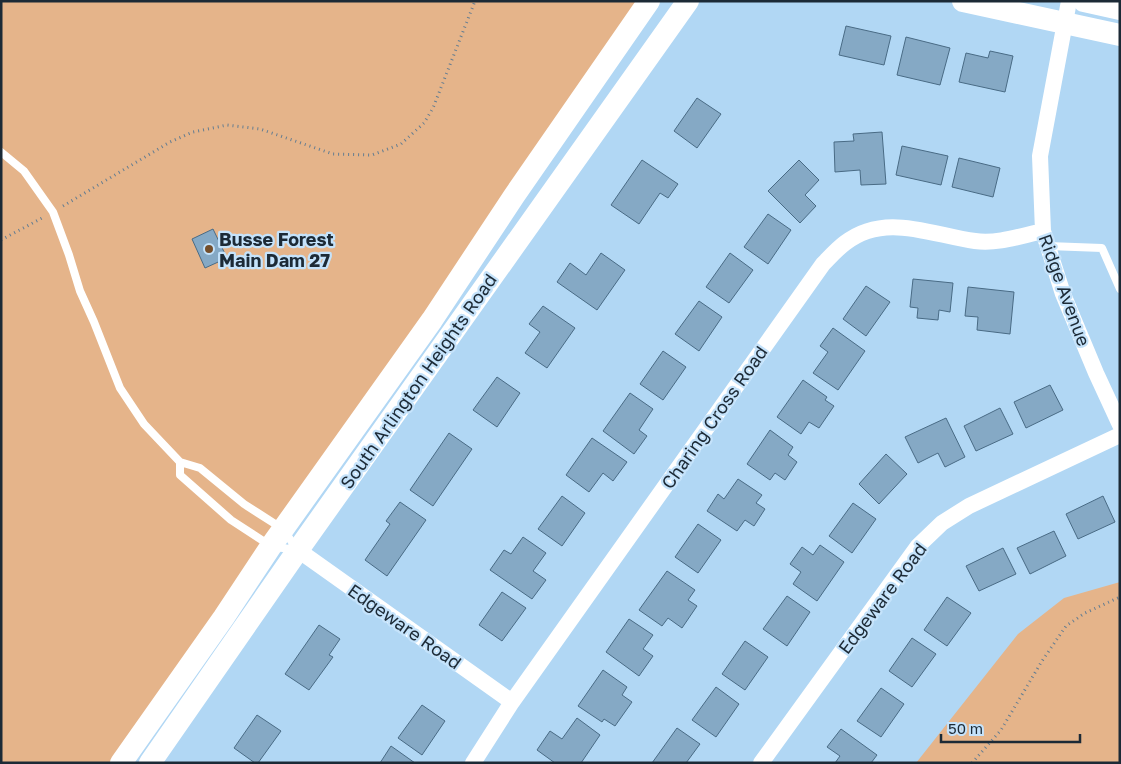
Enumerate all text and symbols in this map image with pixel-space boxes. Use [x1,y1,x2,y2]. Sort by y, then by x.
place label: Busse Forest Main Dam 27 [219,228,334,271]
street label: Ridge Avenue [1035,231,1095,349]
marker: Busse Forest Main Dam 27 [203,243,215,255]
street label: South Arlington Heights Road [335,269,501,493]
street label: Charing Cross Road [656,341,772,493]
street label: Edgeware Road [833,538,931,658]
street label: Edgeware Road [344,579,466,673]
scale bar [941,712,1080,744]
text: 50 m [948,719,983,737]

